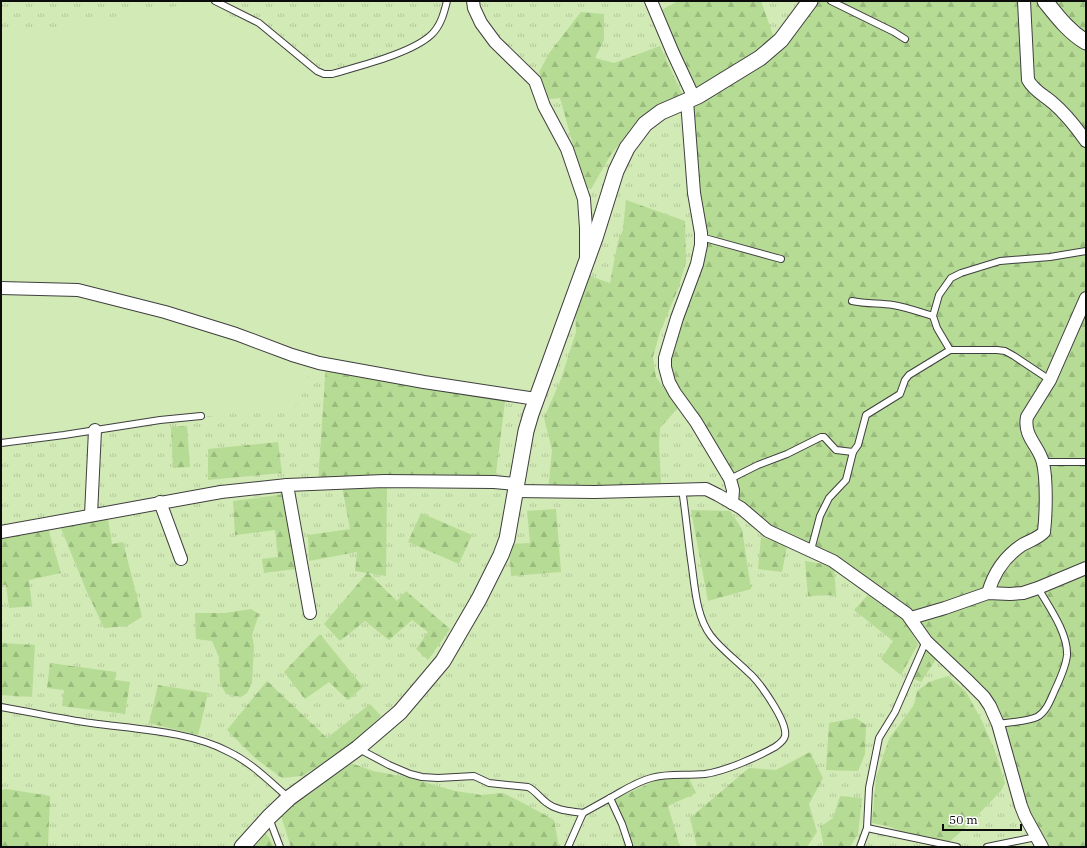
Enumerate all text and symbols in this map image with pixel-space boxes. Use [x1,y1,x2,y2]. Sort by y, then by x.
scale bar [943,806,1021,832]
text: 50 m [949,812,978,827]

